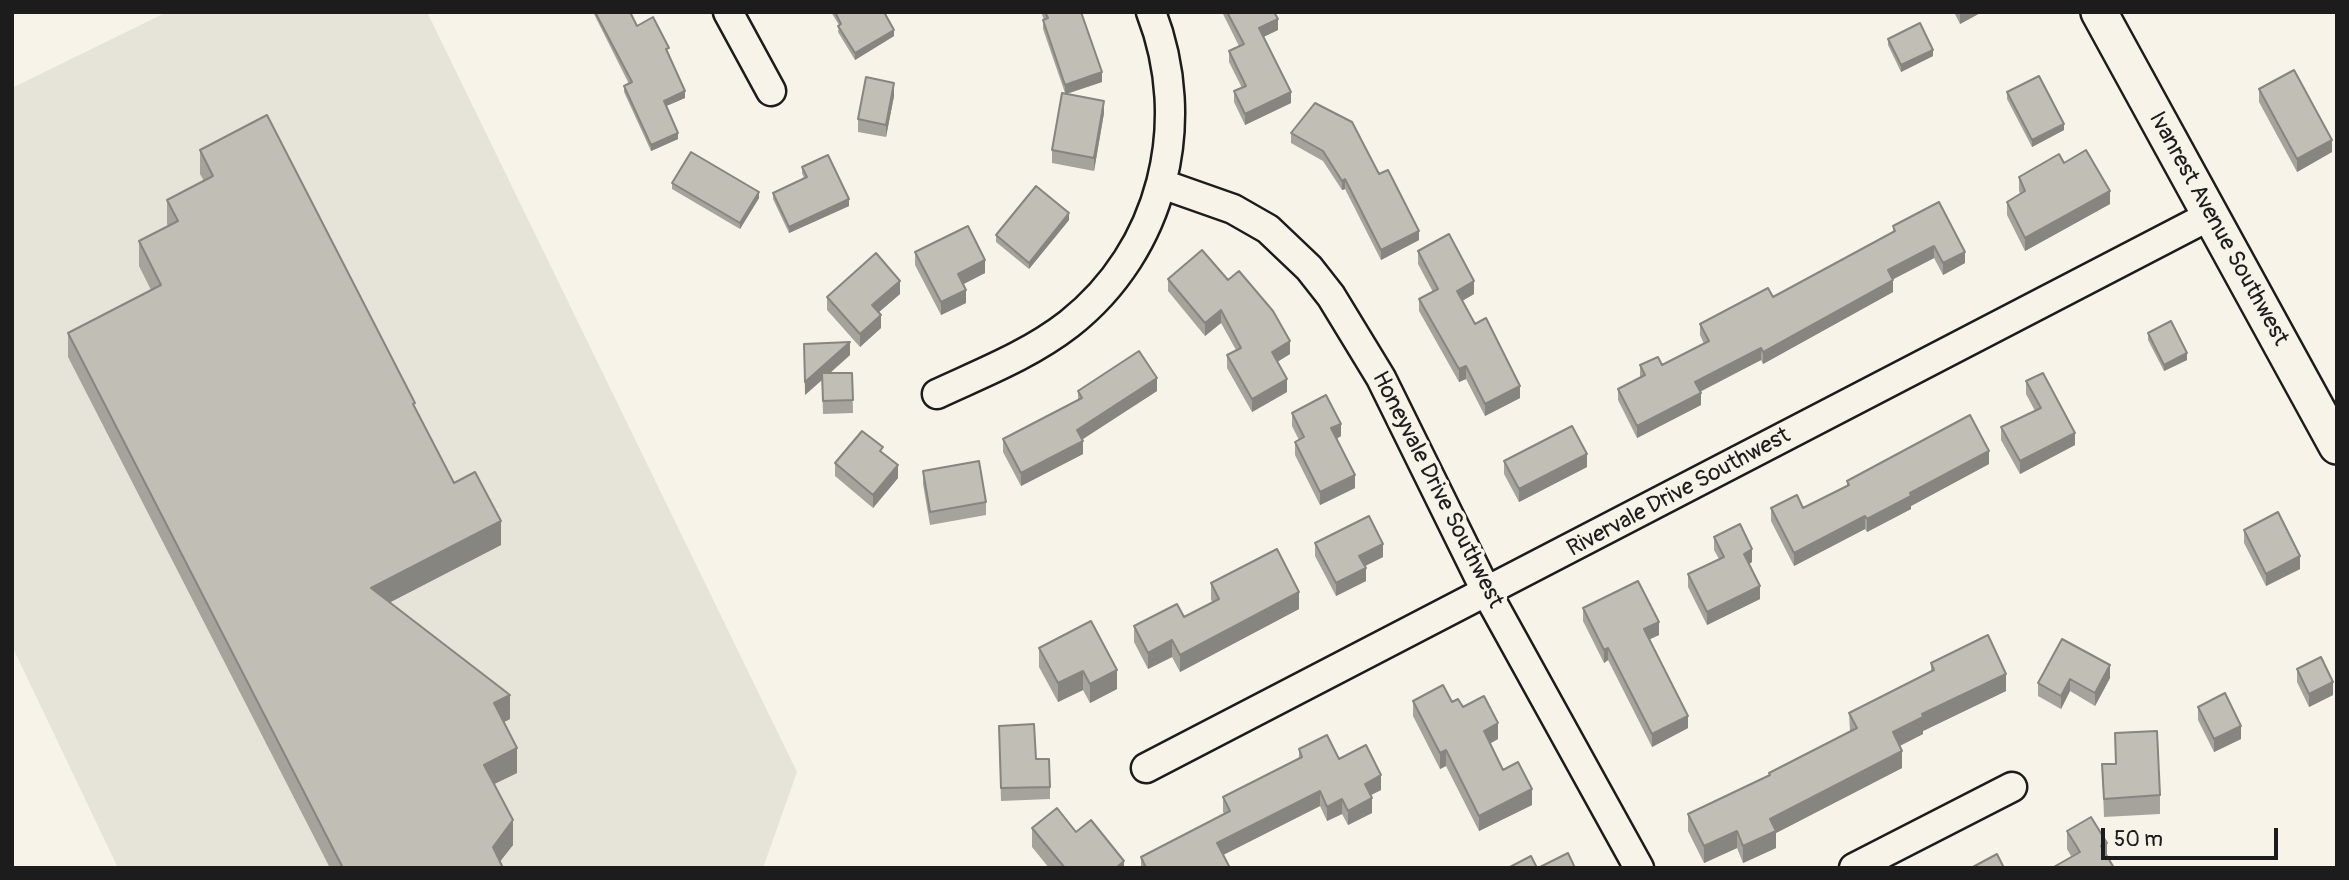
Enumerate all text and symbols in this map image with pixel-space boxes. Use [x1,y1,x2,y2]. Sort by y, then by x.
street label: Ivanrest Avenue Southwest [2142,107,2294,351]
street label: Honeyvale Drive Southwest [1365,367,1509,613]
street label: Rivervale Drive Southwest [1563,422,1795,564]
scale bar [2104,814,2281,858]
text: 50 m [2114,826,2163,853]

